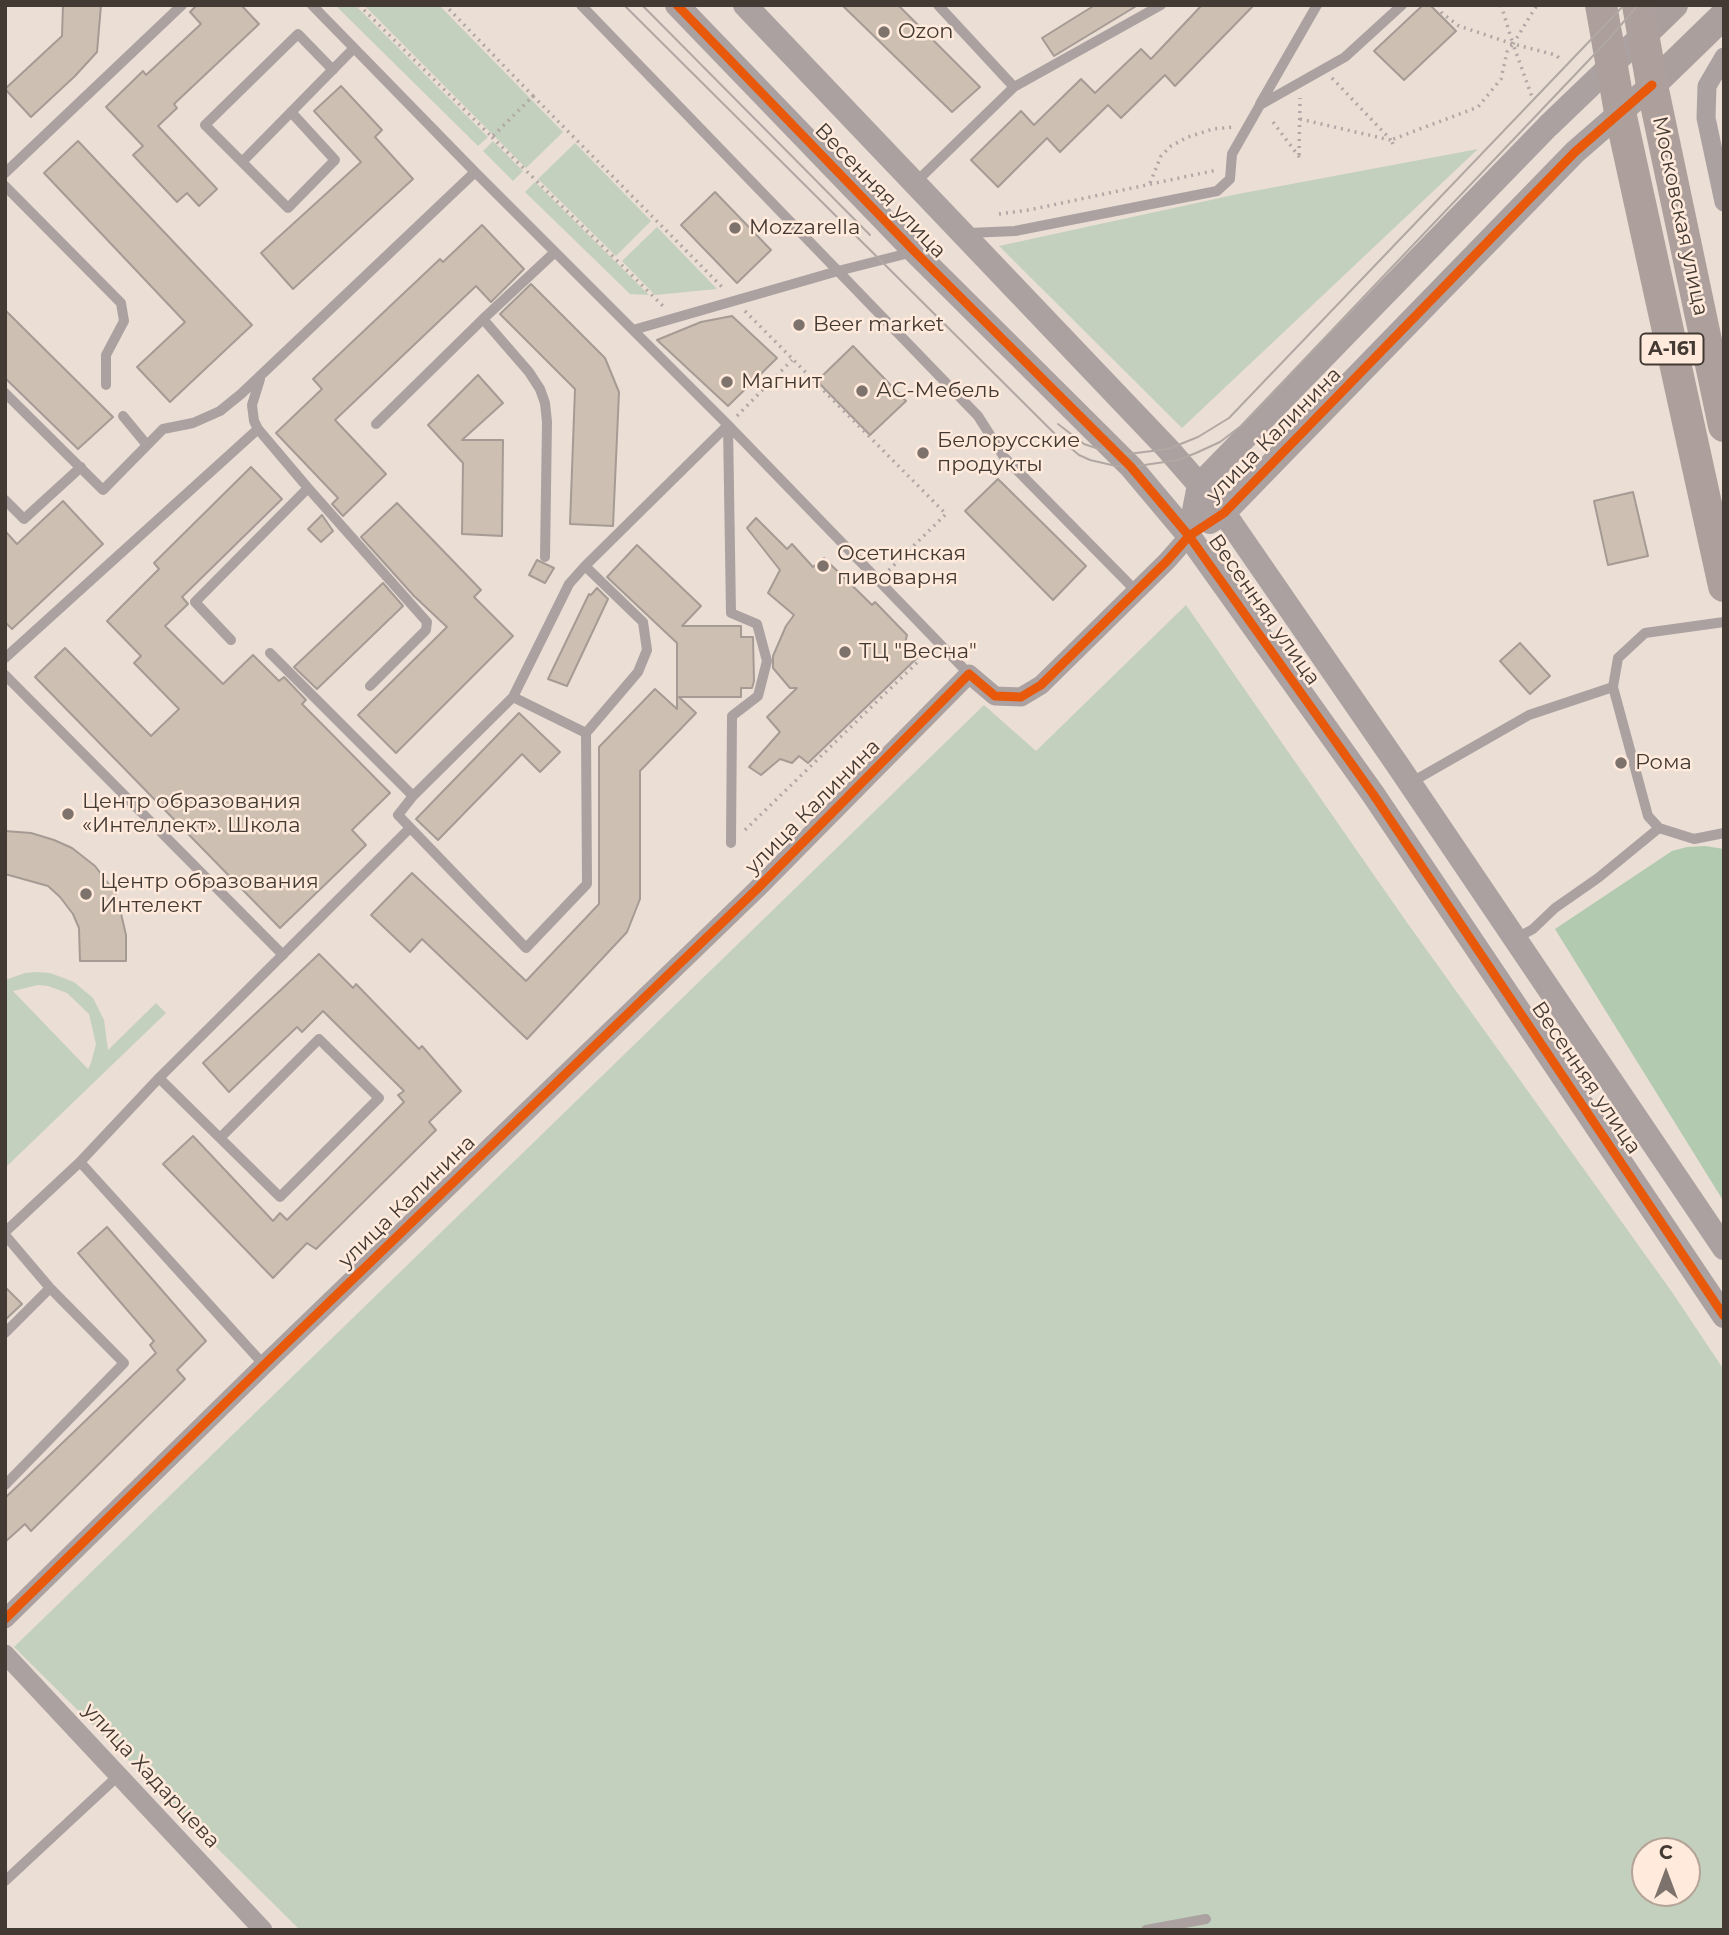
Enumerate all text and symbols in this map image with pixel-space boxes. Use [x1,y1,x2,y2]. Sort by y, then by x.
place label: Ozon [898,19,954,45]
marker: Ozon [876,24,892,40]
street label: Московская улица [1647,114,1713,318]
street label: Весенняя улица [809,118,951,264]
place label: Mozzarella [749,215,860,241]
marker: Mozzarella [727,220,743,236]
place label: Beer market [813,312,944,338]
marker: Beer market [791,317,807,333]
road number: А-161 [1640,334,1704,364]
street label: улица Калинина [1201,362,1347,508]
place label: Магнит [741,369,822,395]
marker: Магнит [719,374,735,390]
place label: АС-Мебель [876,378,999,404]
marker: АС-Мебель [854,383,870,399]
place label: Белорусские продукты [937,428,1080,478]
marker: Белорусские продукты [915,445,931,461]
street label: Весенняя улица [1203,530,1325,690]
place label: Осетинская пивоварня [837,541,966,591]
marker: Осетинская пивоварня [815,558,831,574]
place label: ТЦ "Весна" [859,639,977,665]
marker: ТЦ "Весна" [837,644,853,660]
street label: улица Калинина [740,734,886,880]
place label: Рома [1635,750,1692,776]
marker: Рома [1613,755,1629,771]
place label: Центр образования «Интеллект». Школа [82,789,301,839]
marker: Центр образования «Интеллект». Школа [60,806,76,822]
place label: Центр образования Интелект [100,869,319,919]
marker: Центр образования Интелект [78,886,94,902]
street label: Весенняя улица [1526,997,1646,1159]
street label: улица Калинина [333,1130,481,1274]
street label: улица Хадарцева [77,1698,225,1854]
north arrow [1631,1837,1701,1907]
text: С [1659,1841,1673,1864]

